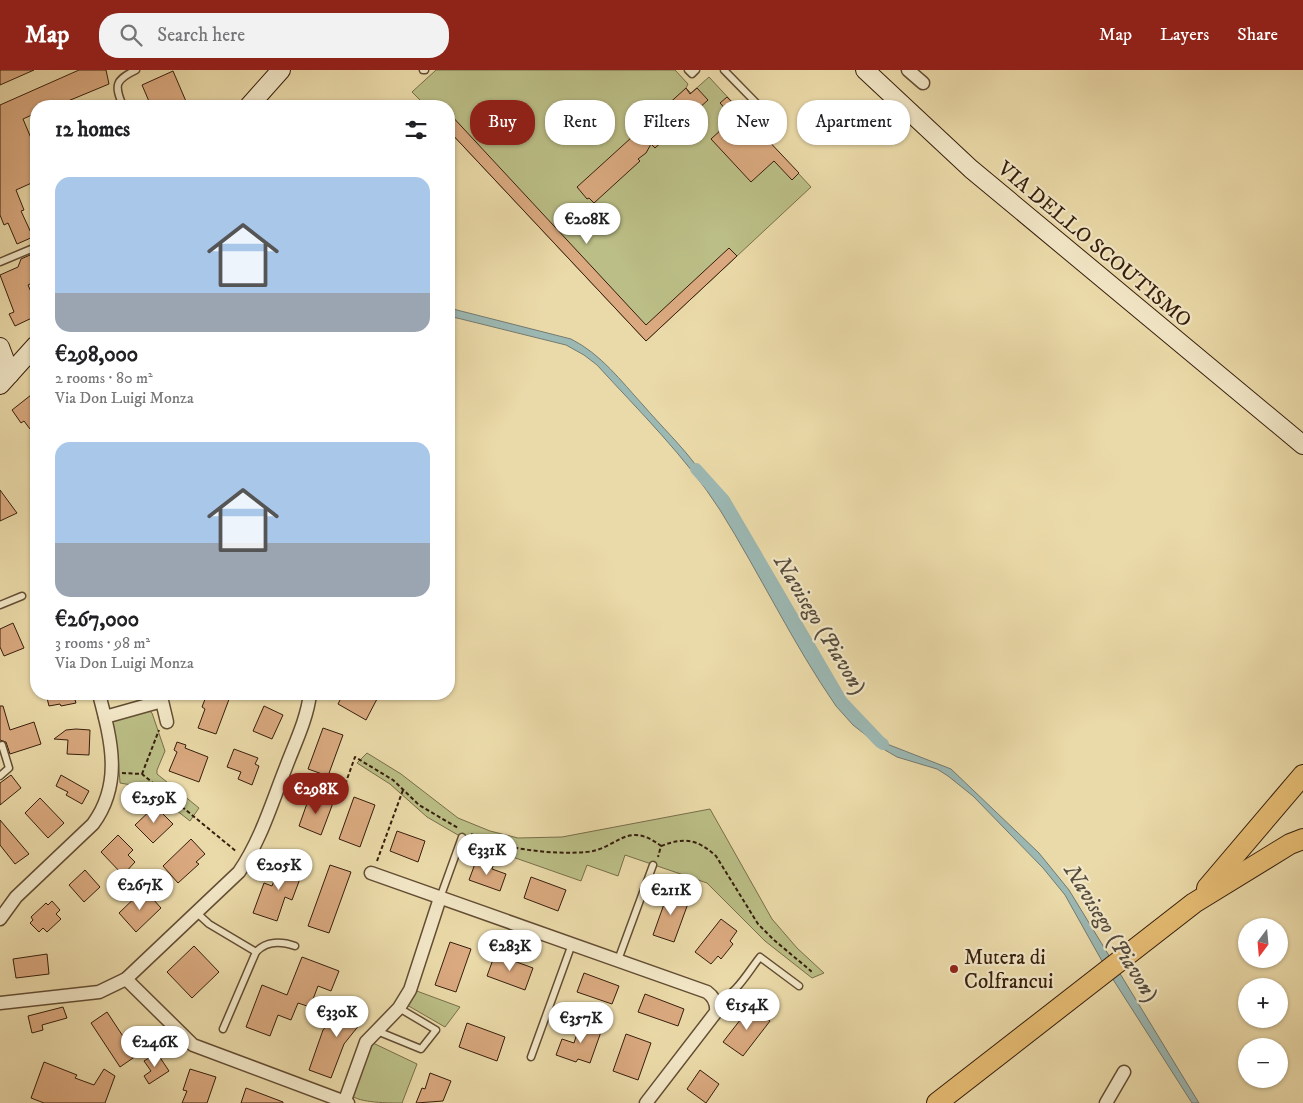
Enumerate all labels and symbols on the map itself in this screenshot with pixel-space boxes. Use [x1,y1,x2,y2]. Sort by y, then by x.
street label: VIA DELLO SCOUTISMO [991,155,1197,334]
pin: €208K [552,202,622,245]
water label: Navisego (Piavon) [767,549,872,699]
pin: €298K [281,772,351,815]
pin: €259K [119,782,189,824]
pin: €331K [452,834,522,876]
pin: €205K [244,848,314,891]
water label: Navisego (Piavon) [1057,857,1164,1007]
pin: €267K [105,868,175,911]
pin: €211K [636,874,706,916]
north arrow [1238,918,1288,968]
pin: €283K [475,930,545,972]
place label: Mutera di Colfrancui [964,945,1053,995]
marker: Mutera di Colfrancui [948,963,960,975]
pin: €154K [712,988,782,1031]
pin: €330K [302,996,372,1038]
pin: €357K [546,1002,616,1044]
pin: €246K [120,1026,190,1068]

